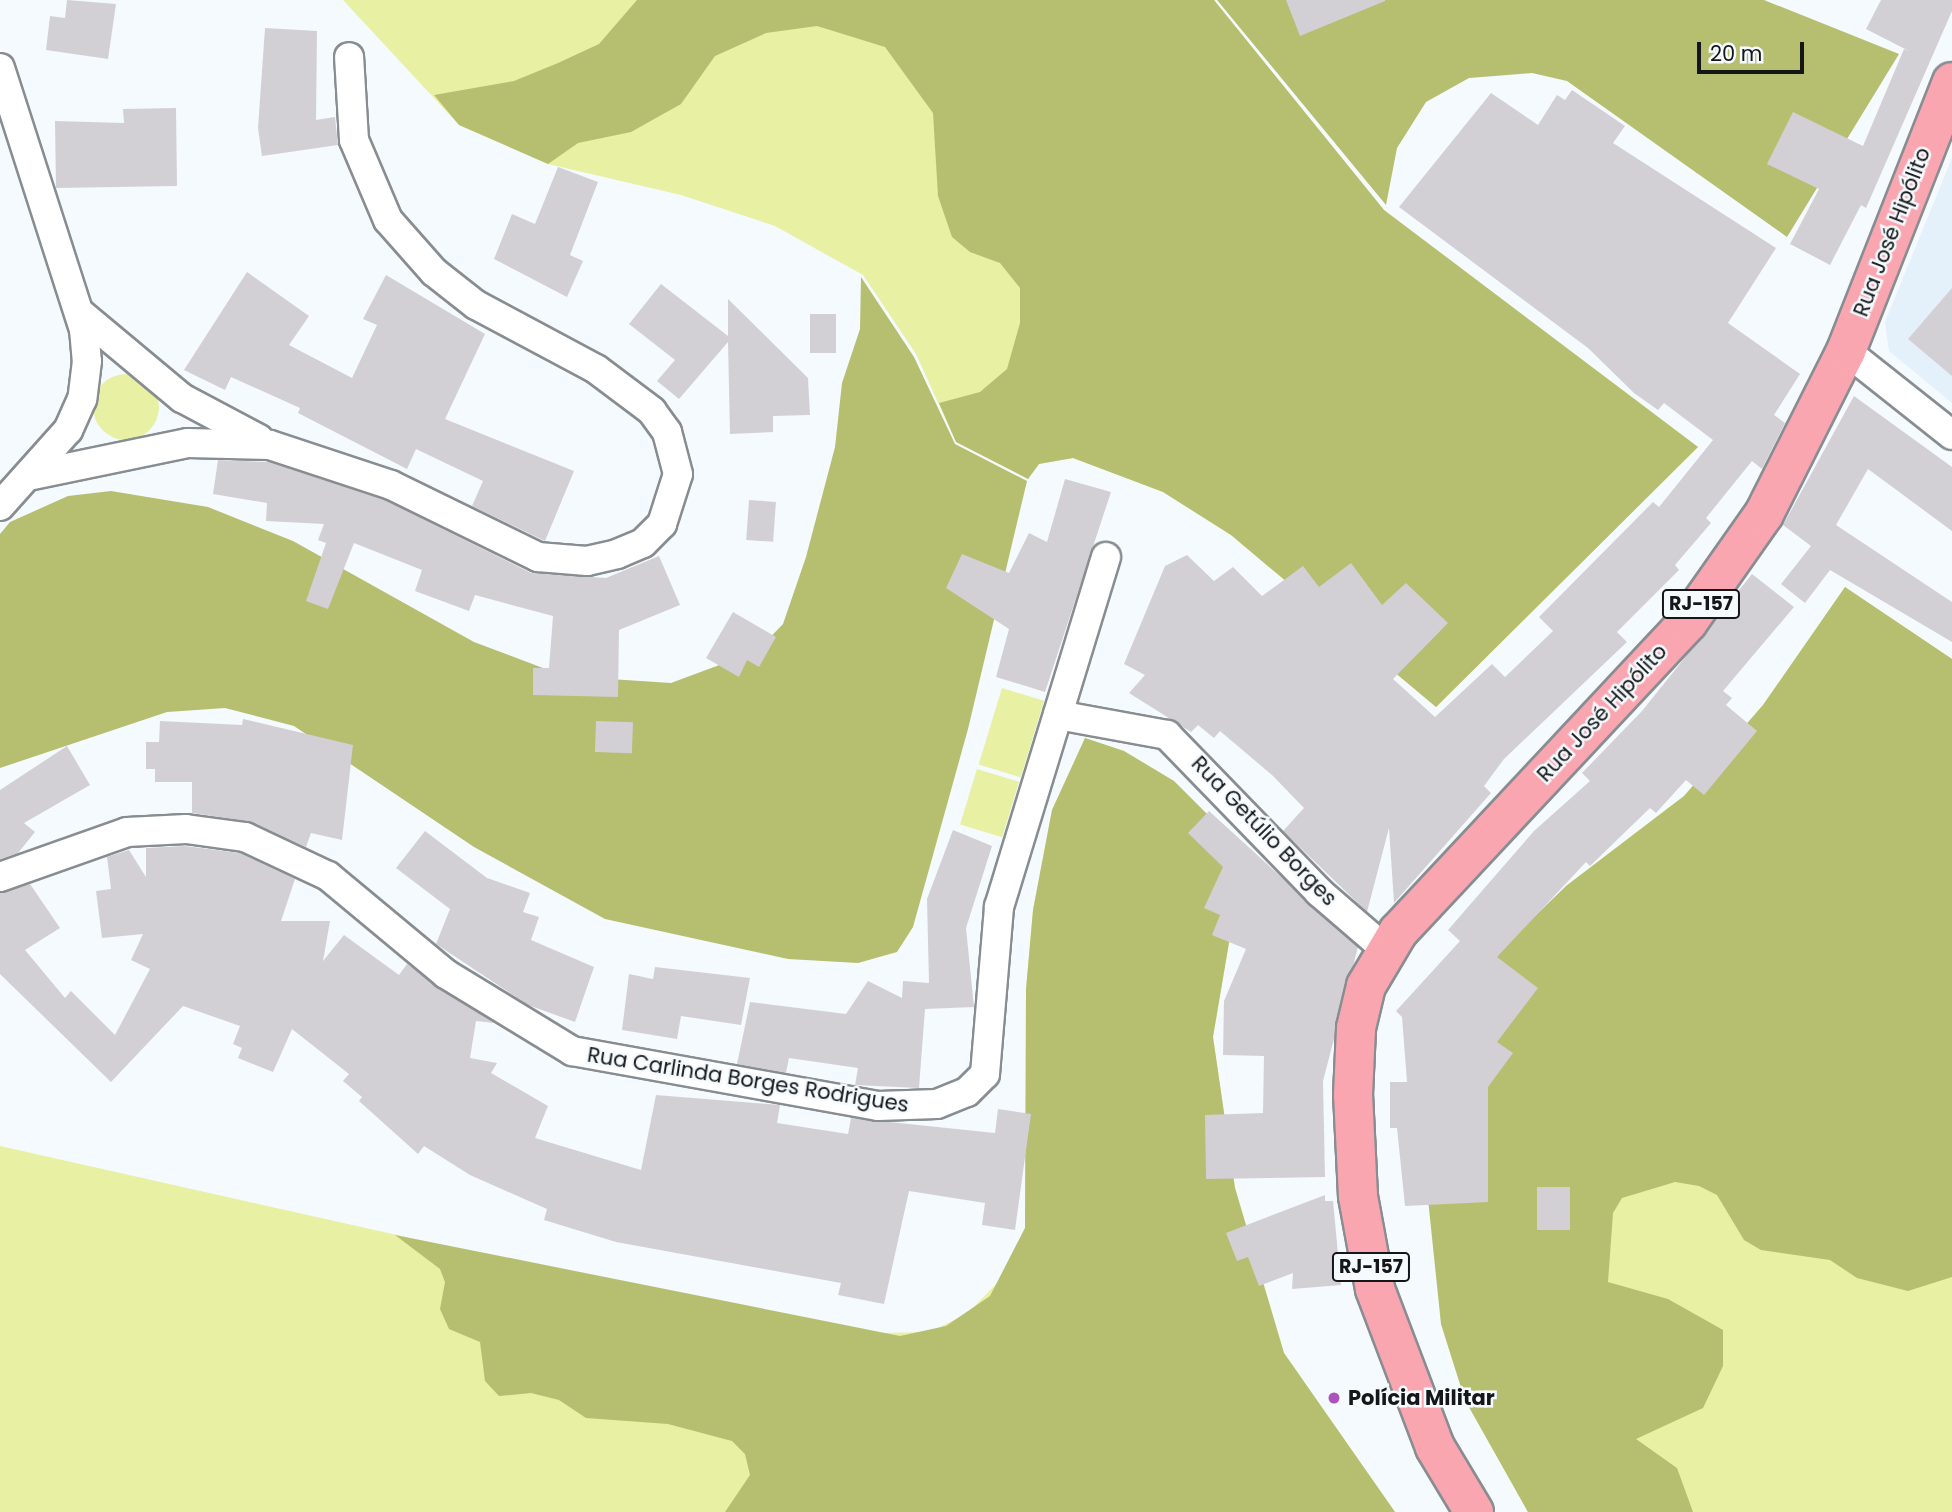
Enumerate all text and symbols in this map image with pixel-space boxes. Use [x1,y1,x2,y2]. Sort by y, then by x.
scale bar [1700,28,1807,72]
text: 20 m [1710,39,1763,68]
street label: Rua José Hipólito [1848,144,1936,320]
road number: RJ-157 [1661,589,1741,620]
street label: Rua José Hipólito [1532,639,1672,787]
street label: Rua Getúlio Borges [1186,751,1342,911]
street label: Rua Carlinda Borges Rodrigues [586,1042,910,1118]
road number: RJ-157 [1331,1252,1411,1282]
place label: Polícia Militar [1348,1385,1495,1411]
marker: Polícia Militar [1326,1390,1342,1406]

